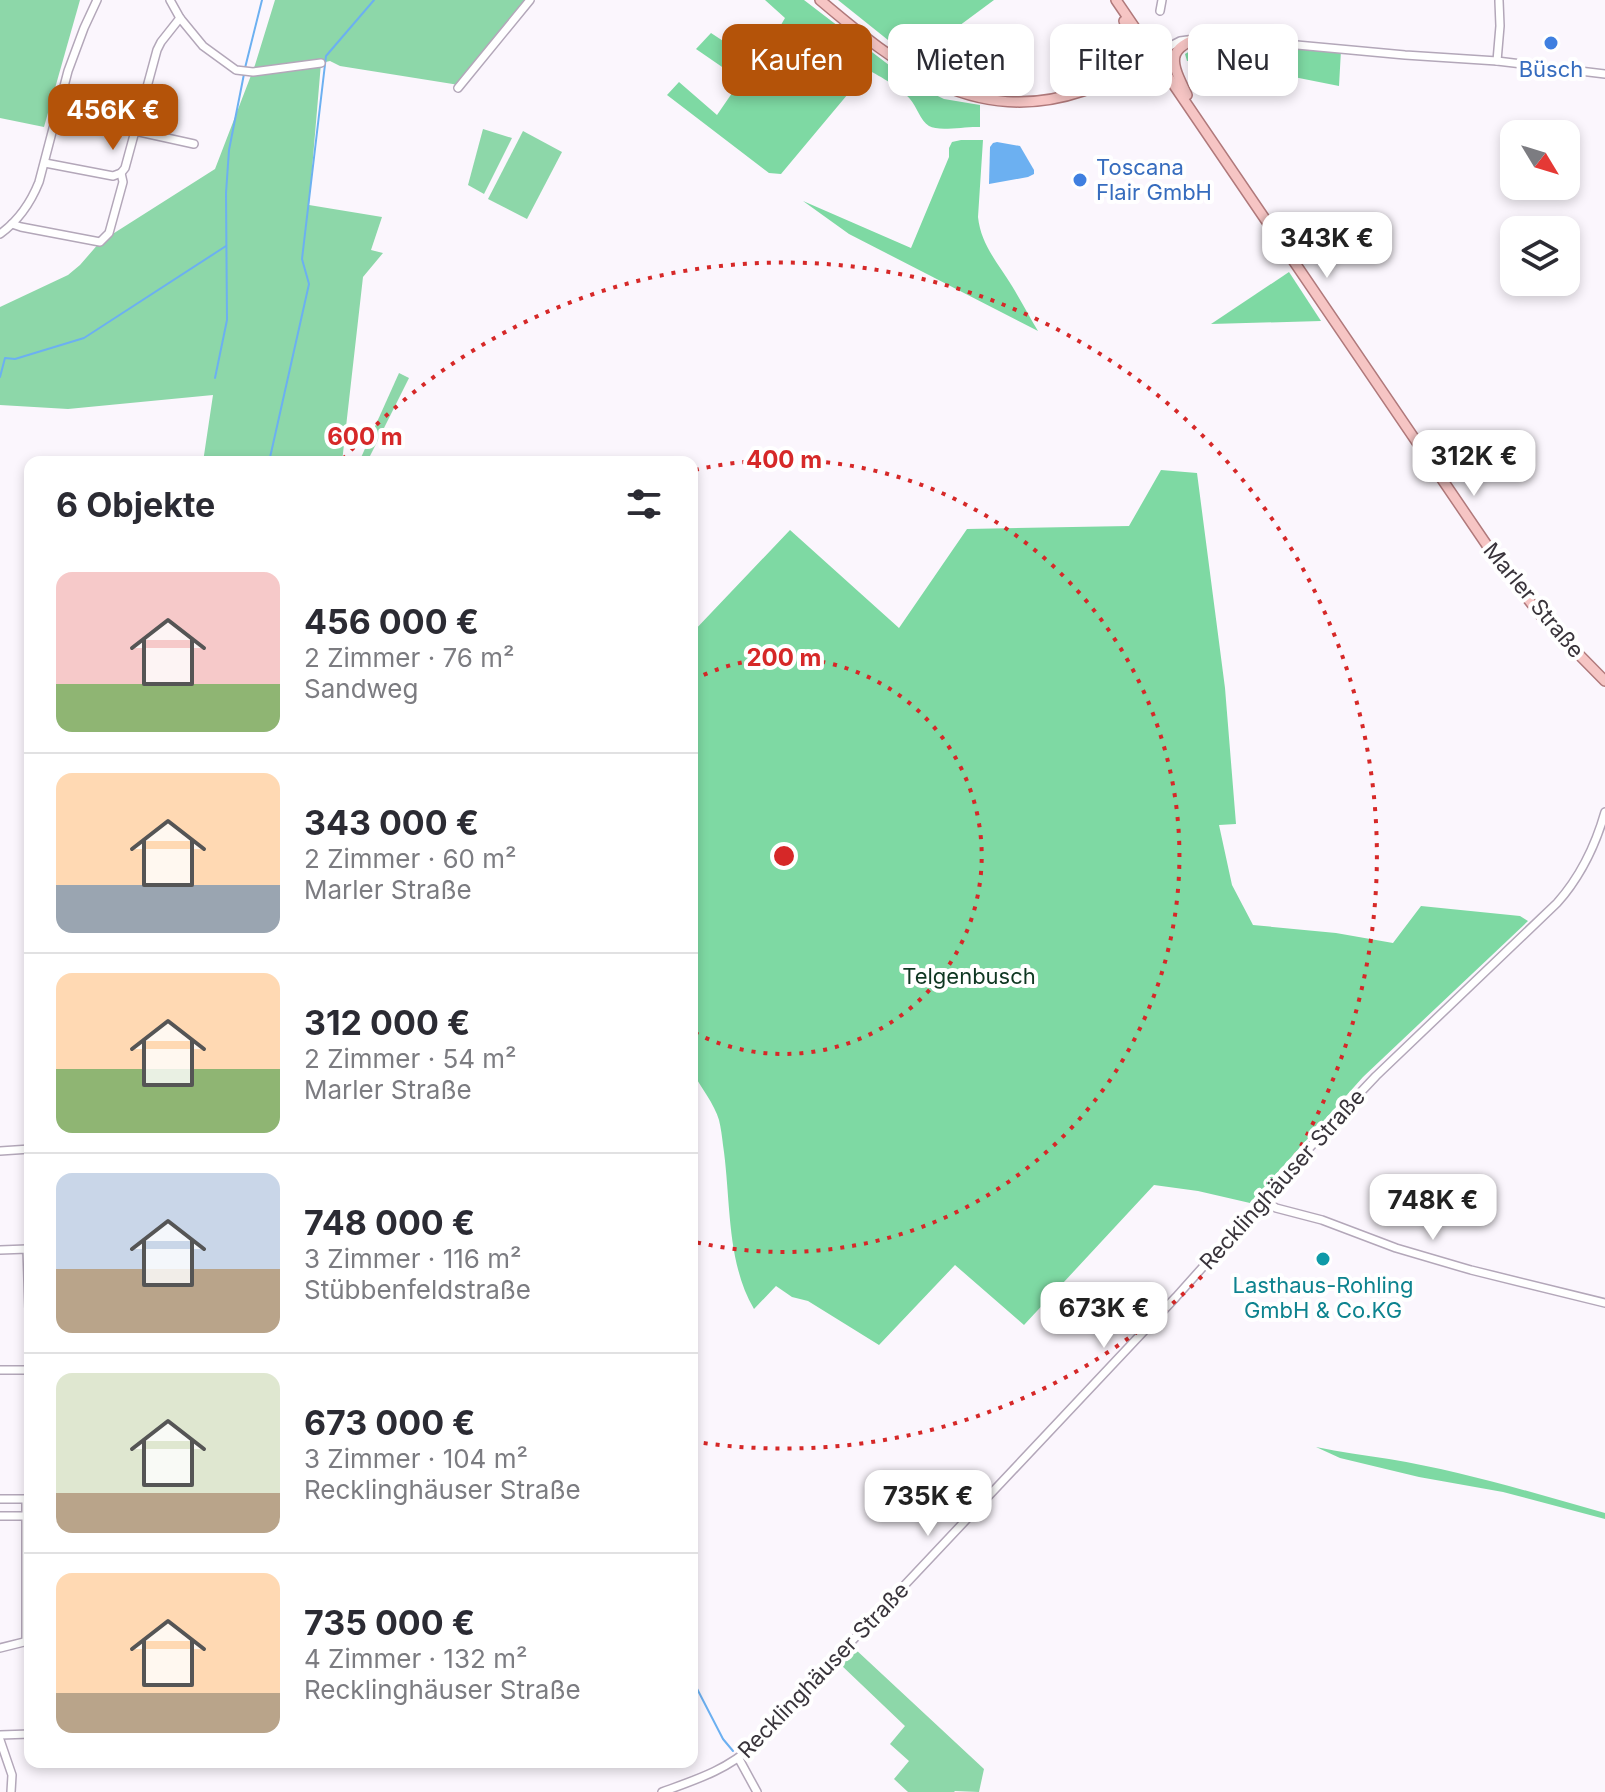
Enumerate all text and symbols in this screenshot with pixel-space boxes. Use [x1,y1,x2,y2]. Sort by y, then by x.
chip: Kaufen [722,24,872,96]
chip: Mieten [888,24,1034,96]
chip: Filter [1050,24,1172,96]
chip: Neu [1188,24,1298,96]
marker: Büsch [1542,34,1560,52]
place label: Büsch [1519,56,1583,82]
pin: 456K € [48,84,178,152]
text: 456K € [66,94,160,125]
north arrow [1500,120,1580,200]
map controls [1500,120,1580,296]
place label: Toscana Flair GmbH [1096,154,1212,205]
marker: Toscana Flair GmbH [1071,171,1089,189]
pin: 343K € [1262,212,1392,280]
button: layers [1500,216,1580,296]
text: 343K € [1280,222,1374,253]
text: 600 m [327,422,403,451]
pin: 312K € [1409,430,1539,498]
text: 312K € [1430,440,1518,471]
text: 400 m [746,445,822,474]
icon: filters [622,482,666,526]
text: 6 Objekte [56,484,215,525]
street label: Marler Straße [1478,537,1590,663]
text: 456 000 € [304,601,479,642]
icon: home [120,604,216,700]
text: 2 Zimmer · 76 m² [304,642,514,673]
text: 200 m [746,643,822,672]
text: Sandweg [304,673,418,704]
text: 343 000 € [304,802,479,843]
icon: home [120,805,216,901]
centre of rings [770,842,798,870]
text: 2 Zimmer · 60 m² [304,843,517,874]
text: Marler Straße [304,874,472,905]
park label: Telgenbusch [902,963,1036,989]
text: 312 000 € [304,1002,470,1043]
icon: home [120,1005,216,1101]
text: 2 Zimmer · 54 m² [304,1043,517,1074]
text: Marler Straße [304,1074,472,1105]
street label: Recklinghäuser Straße [1194,1083,1370,1275]
pin: 748K € [1368,1174,1498,1242]
text: 748K € [1388,1184,1478,1215]
text: 748 000 € [304,1202,475,1243]
icon: home [120,1205,216,1301]
text: 3 Zimmer · 116 m² [304,1243,521,1274]
marker: Lasthaus-Rohling GmbH & Co.KG [1314,1250,1332,1268]
place label: Lasthaus-Rohling GmbH & Co.KG [1233,1272,1413,1323]
text: Stübbenfeldstraße [304,1274,531,1305]
pin: 673K € [1039,1282,1169,1350]
text: 673K € [1058,1292,1150,1323]
text: 673 000 € [304,1402,475,1443]
icon: home [120,1405,216,1501]
text: 3 Zimmer · 104 m² [304,1443,528,1474]
pin: 735K € [863,1470,993,1538]
text: Recklinghäuser Straße [304,1474,581,1505]
text: 735K € [883,1480,973,1511]
street label: Recklinghäuser Straße [732,1577,914,1763]
text: 735 000 € [304,1602,475,1643]
icon: home [120,1605,216,1701]
text: 4 Zimmer · 132 m² [304,1643,527,1674]
text: Recklinghäuser Straße [304,1674,581,1705]

